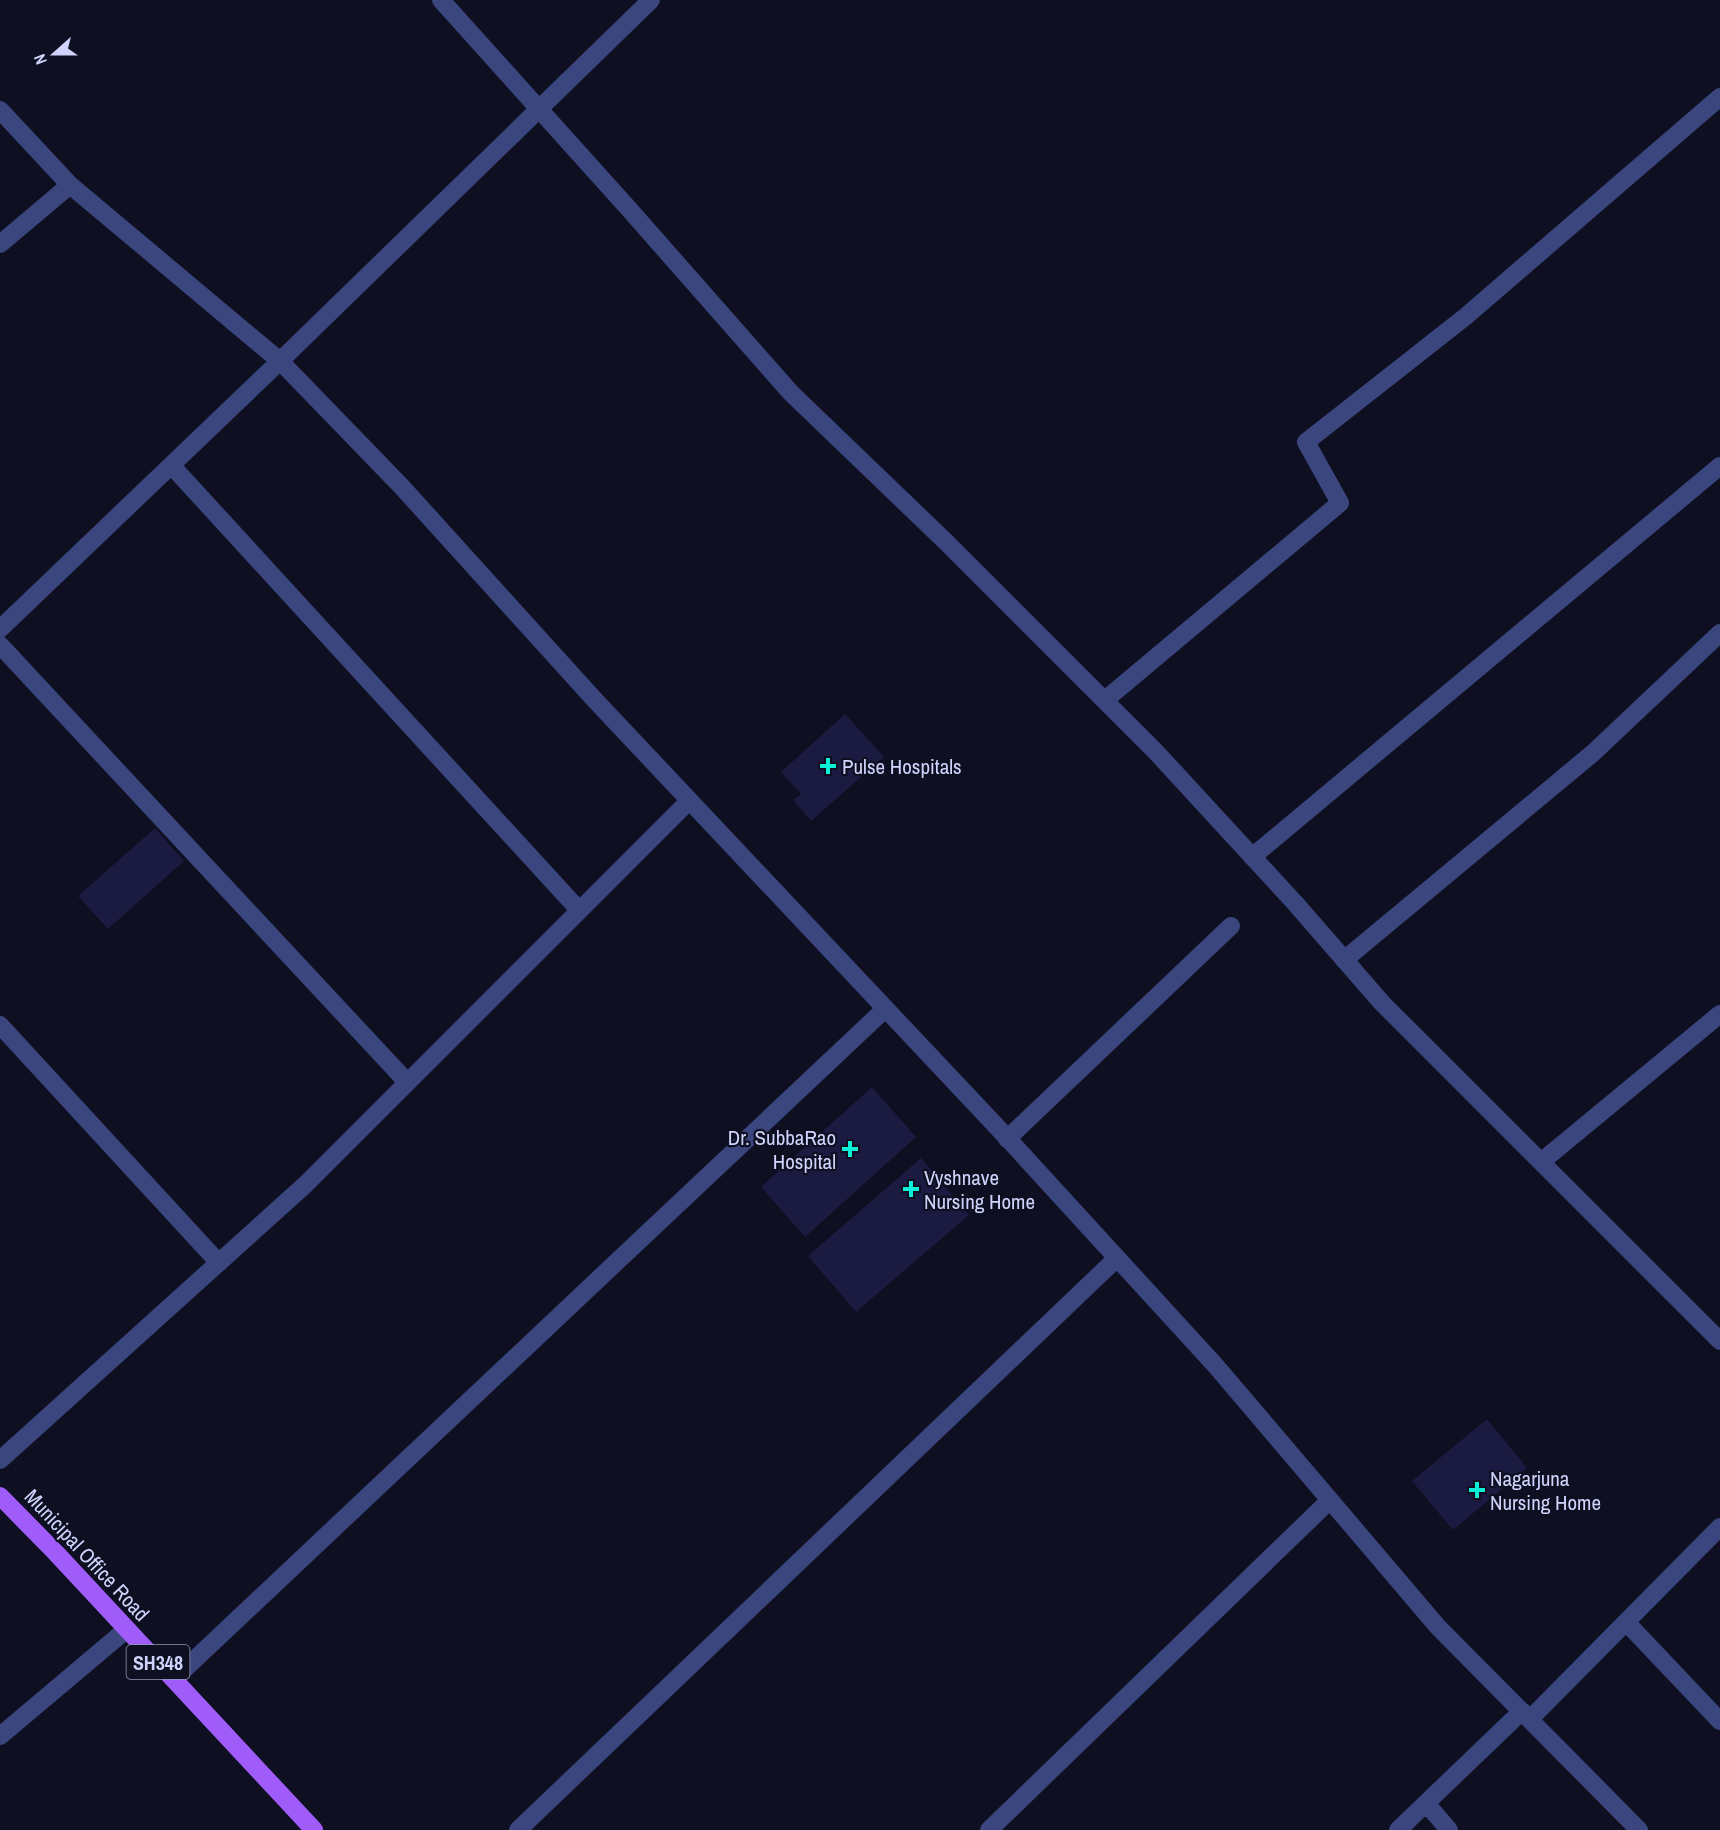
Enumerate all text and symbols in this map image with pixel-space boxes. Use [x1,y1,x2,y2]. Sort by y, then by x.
north arrow [24,24,84,84]
text: N [28,51,52,68]
place label: Pulse Hospitals [842,752,962,781]
marker: Pulse Hospitals [819,757,837,775]
place label: Dr. SubbaRao Hospital [728,1123,836,1176]
marker: Dr. SubbaRao Hospital [841,1140,859,1158]
place label: Vyshnave Nursing Home [924,1163,1035,1216]
marker: Vyshnave Nursing Home [902,1180,920,1198]
place label: Nagarjuna Nursing Home [1490,1464,1601,1517]
marker: Nagarjuna Nursing Home [1468,1481,1486,1499]
street label: Municipal Office Road [18,1483,156,1627]
road number: SH348 [126,1645,190,1679]

